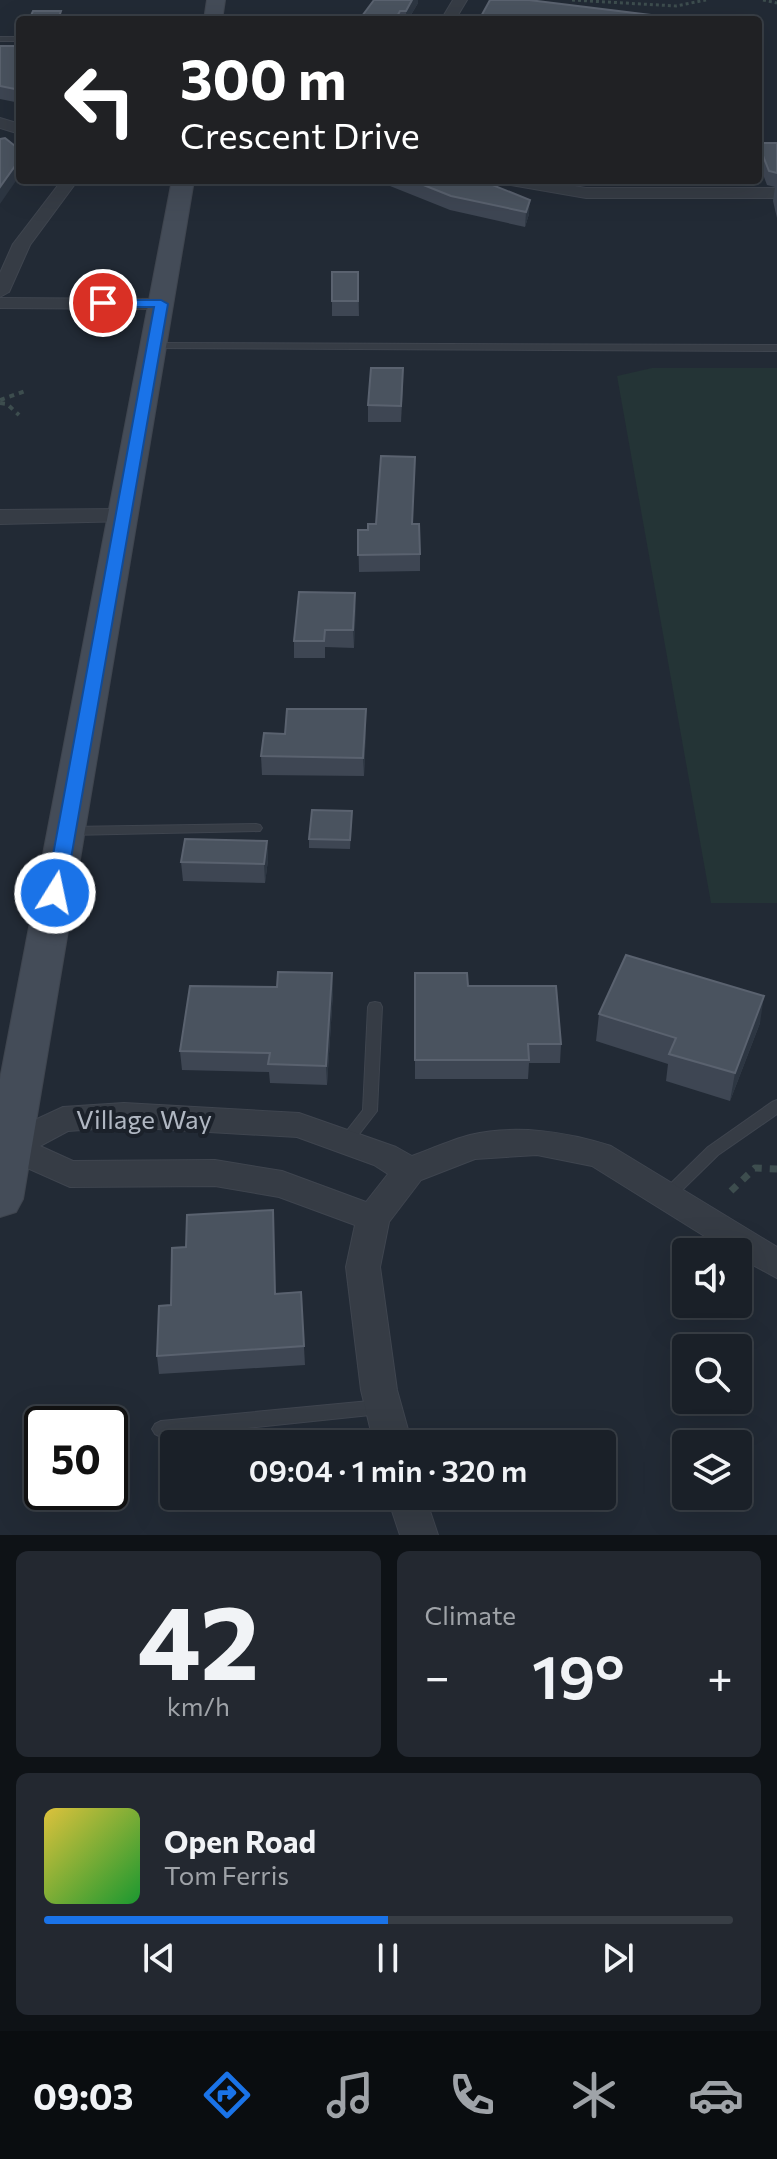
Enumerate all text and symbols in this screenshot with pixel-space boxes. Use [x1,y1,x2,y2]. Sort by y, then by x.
text: 300 m [180,43,347,112]
icon: left [48,48,152,152]
text: Crescent Drive [180,112,420,156]
pin [69,269,137,337]
icon: arrive [81,281,125,325]
position arrow [13,851,97,935]
street label: Village Way [76,1103,212,1134]
map controls [672,1238,752,1510]
button: sound [672,1238,752,1318]
button: search [672,1334,752,1414]
speed limit sign: 50 [24,1406,128,1510]
button: layers [672,1430,752,1510]
text: 09:04 · 1 min · 320 m [249,1451,527,1488]
text: 42 [137,1574,259,1701]
text: Climate [425,1599,516,1630]
text: 19° [532,1638,625,1711]
text: − [425,1648,450,1702]
text: + [707,1648,733,1702]
text: km/h [167,1690,230,1721]
text: Open Road [164,1822,316,1859]
text: Tom Ferris [164,1859,289,1890]
icon: previous [137,1936,181,1980]
icon: pause [366,1936,410,1980]
icon: next [596,1936,640,1980]
icon: directions [199,2067,255,2123]
icon: music [322,2067,378,2123]
icon: phone [444,2067,500,2123]
icon: climate [566,2067,622,2123]
icon: car [688,2067,744,2123]
text: 09:03 [33,2073,133,2117]

